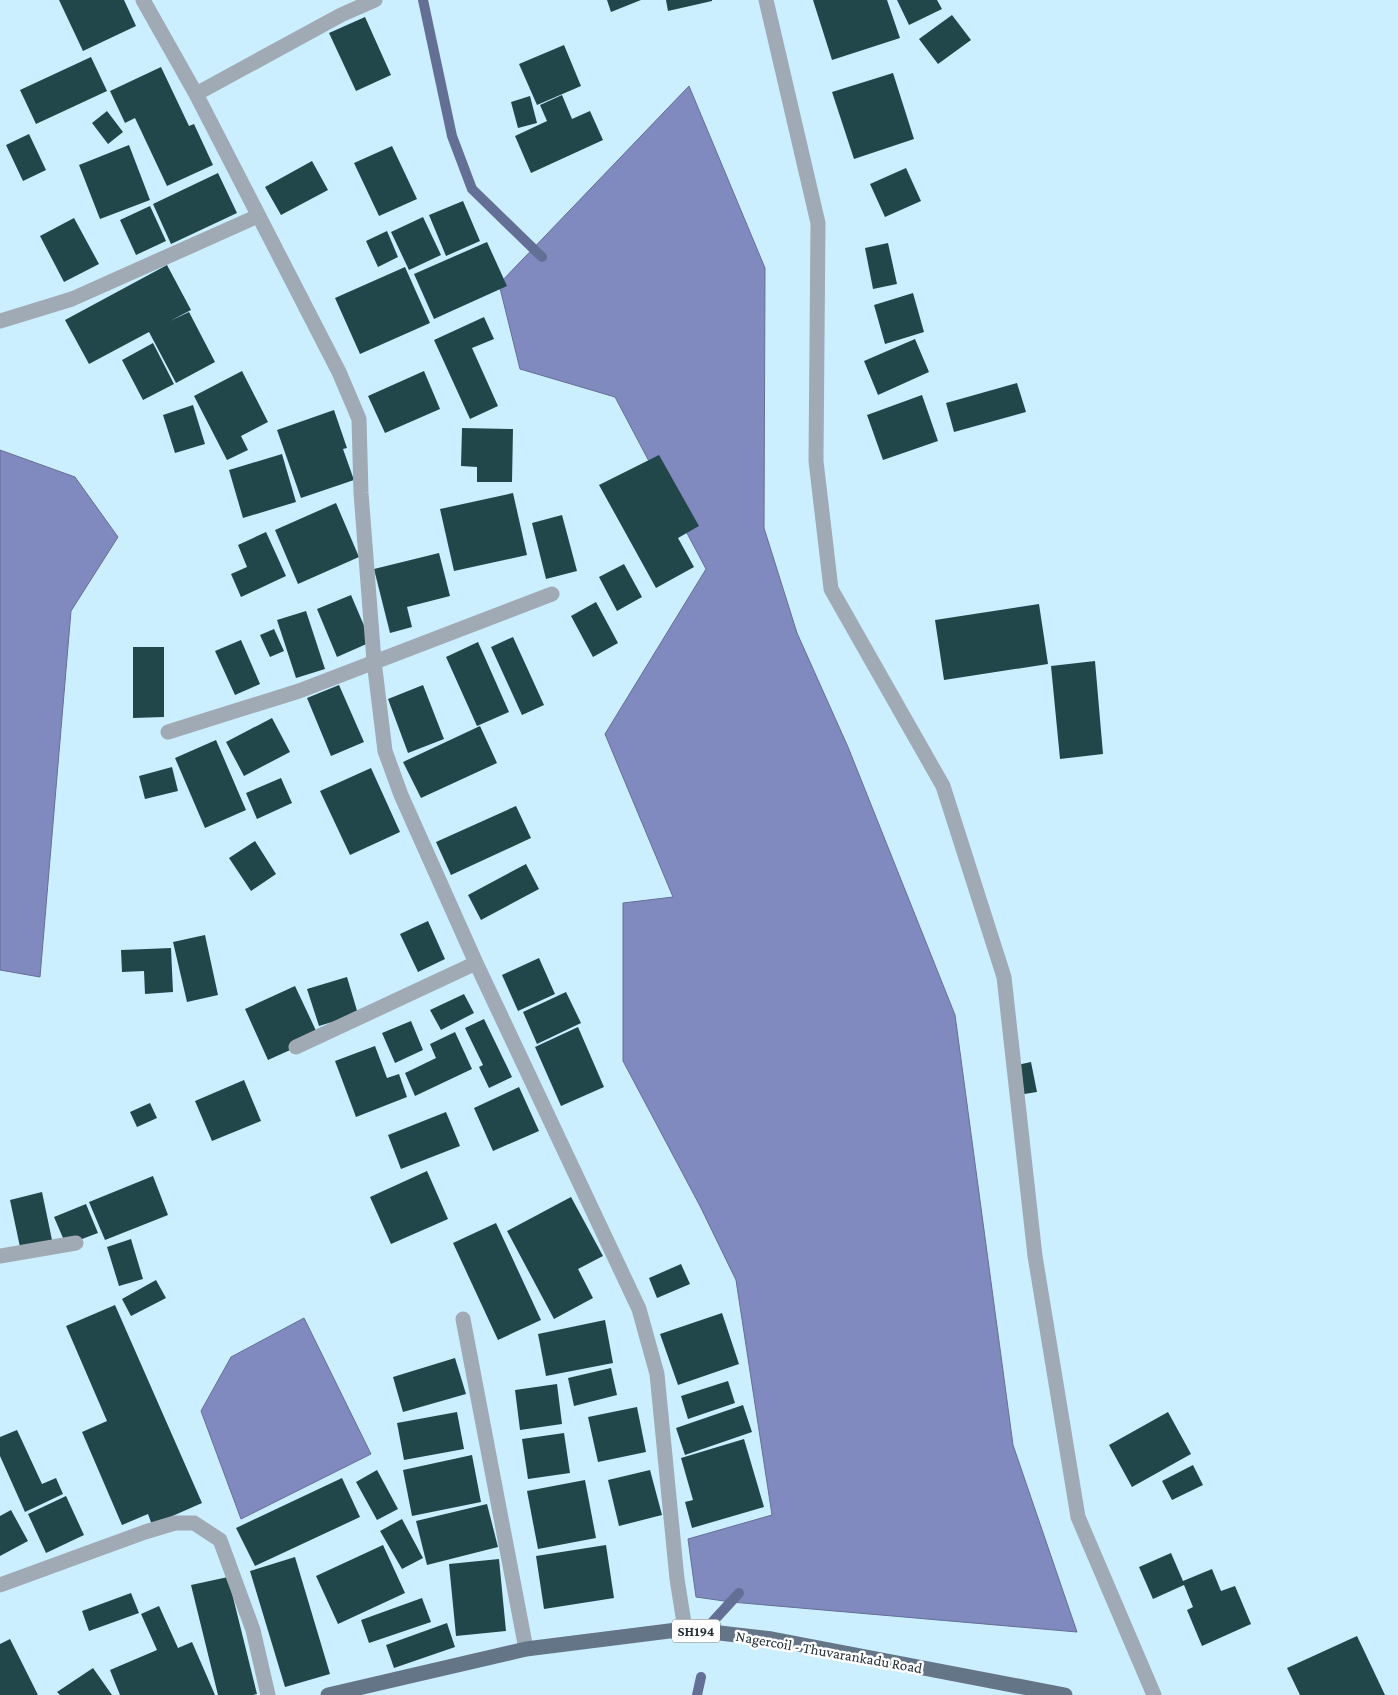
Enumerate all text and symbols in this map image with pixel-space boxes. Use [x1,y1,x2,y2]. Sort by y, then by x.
road number: SH194 [672,1620,720,1642]
street label: Nagercoil - Thuvarankadu Road [734,1628,924,1677]

